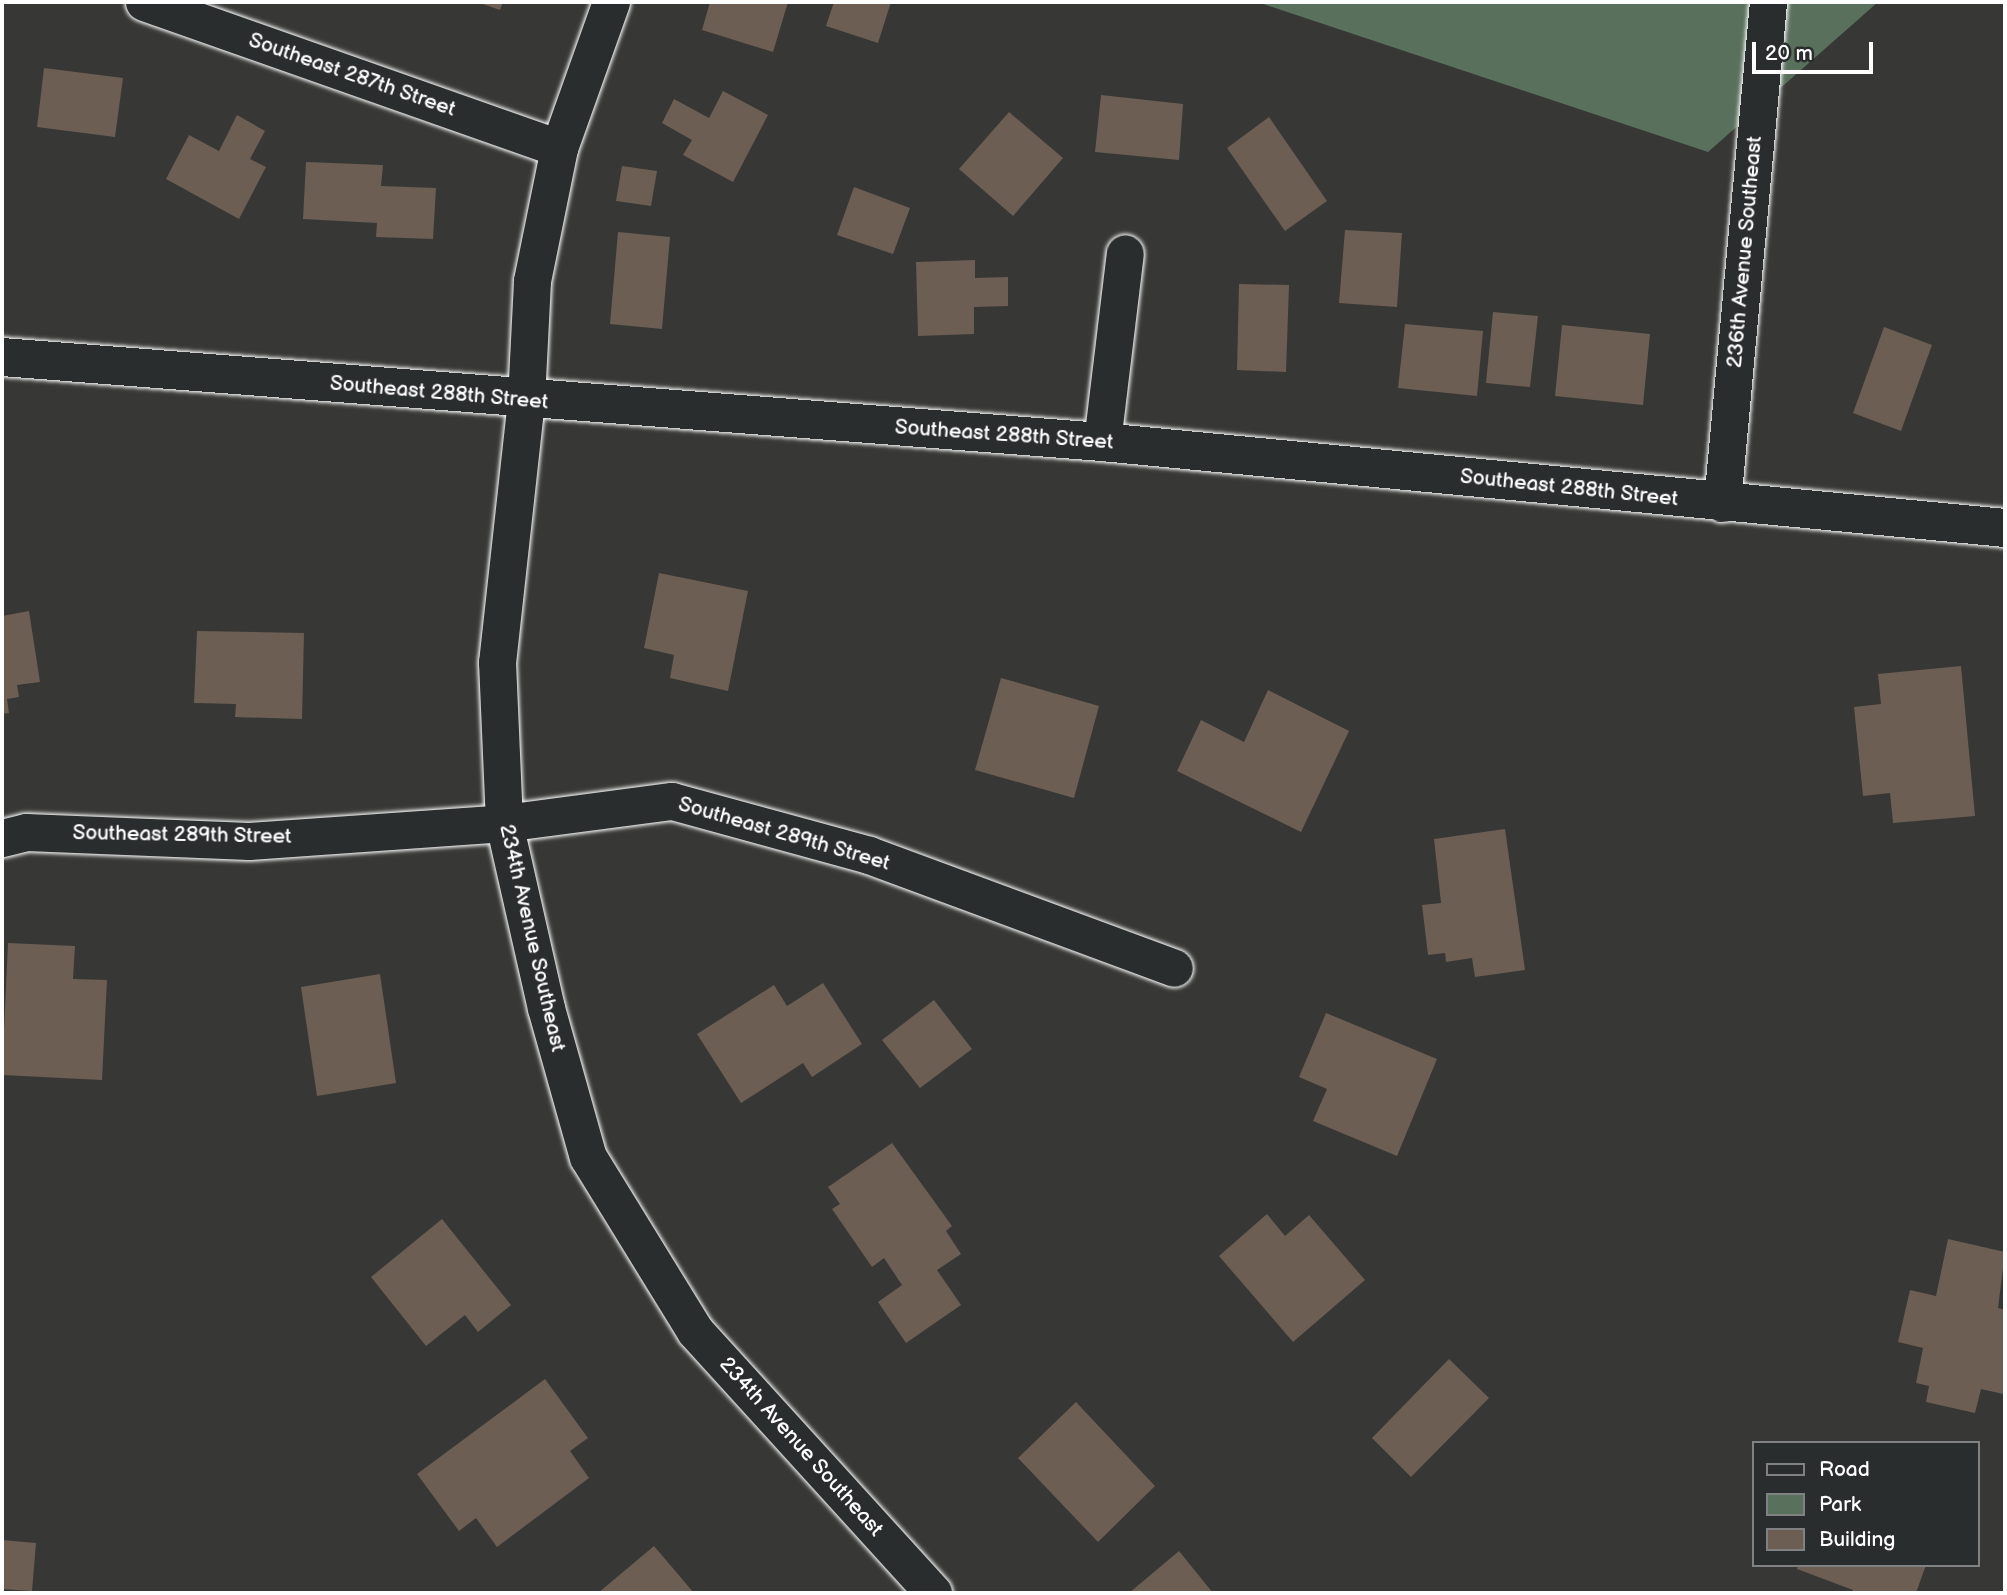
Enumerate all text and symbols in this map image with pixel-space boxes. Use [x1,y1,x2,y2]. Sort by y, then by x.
street label: Southeast 287th Street [245,28,459,122]
scale bar [1755,28,1876,72]
text: 20 m [1765,41,1813,66]
street label: 236th Avenue Southeast [1722,135,1768,369]
street label: Southeast 288th Street [329,371,549,415]
street label: Southeast 288th Street [894,415,1114,455]
street label: Southeast 288th Street [1459,464,1679,512]
street label: Southeast 289th Street [675,792,893,876]
street label: Southeast 289th Street [72,820,292,850]
street label: 234th Avenue Southeast [494,822,570,1054]
street label: 234th Avenue Southeast [714,1352,888,1542]
legend [1752,1441,1979,1567]
text: Road [1819,1457,1870,1482]
text: Park [1819,1492,1861,1517]
text: Building [1819,1527,1895,1552]

